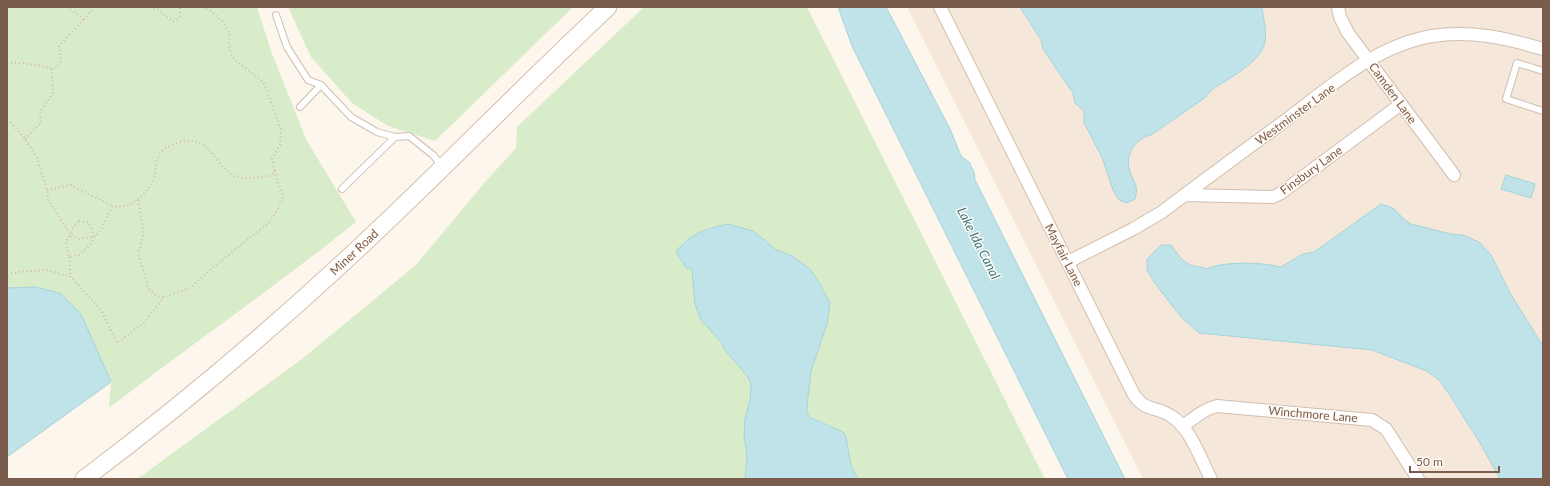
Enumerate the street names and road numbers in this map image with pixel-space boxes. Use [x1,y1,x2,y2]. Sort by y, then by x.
street label: Camden Lane [1366,60,1420,126]
street label: Westminster Lane [1252,80,1338,148]
street label: Finsbury Lane [1277,142,1345,198]
street label: Mayfair Lane [1042,221,1086,289]
street label: Miner Road [327,226,381,278]
street label: Winchmore Lane [1268,403,1358,425]

